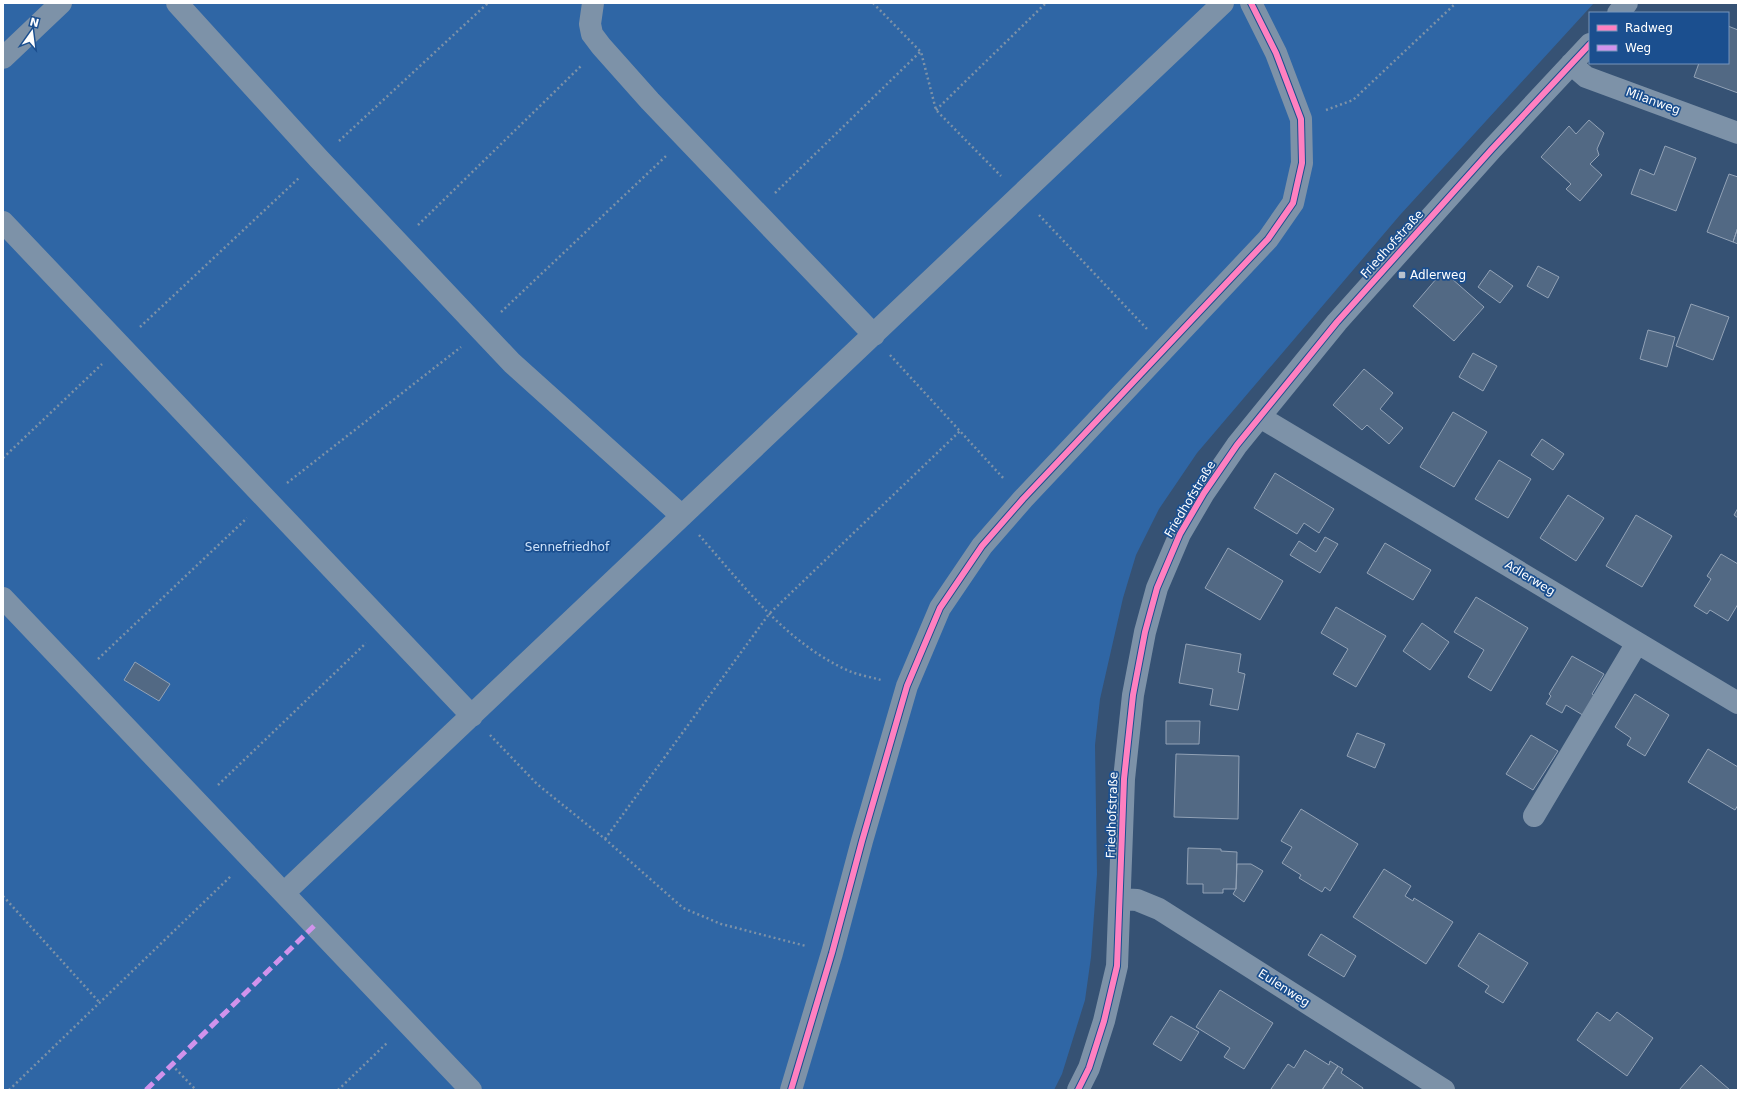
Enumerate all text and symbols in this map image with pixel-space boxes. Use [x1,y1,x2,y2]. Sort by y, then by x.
north arrow [12,12,52,52]
legend [1589,12,1729,64]
text: N [28,15,40,30]
text: Radweg [1625,21,1673,35]
text: Weg [1625,41,1651,55]
street label: Milanweg [1624,85,1682,117]
street label: Friedhofstraße [1358,207,1426,281]
place label: Adlerweg [1410,268,1466,282]
marker: Adlerweg [1397,270,1407,280]
street label: Friedhofstraße [1162,458,1218,540]
park label: Sennefriedhof [525,540,610,554]
street label: Adlerweg [1502,558,1558,598]
street label: Friedhofstraße [1103,771,1121,859]
street label: Eulenweg [1256,966,1312,1010]

